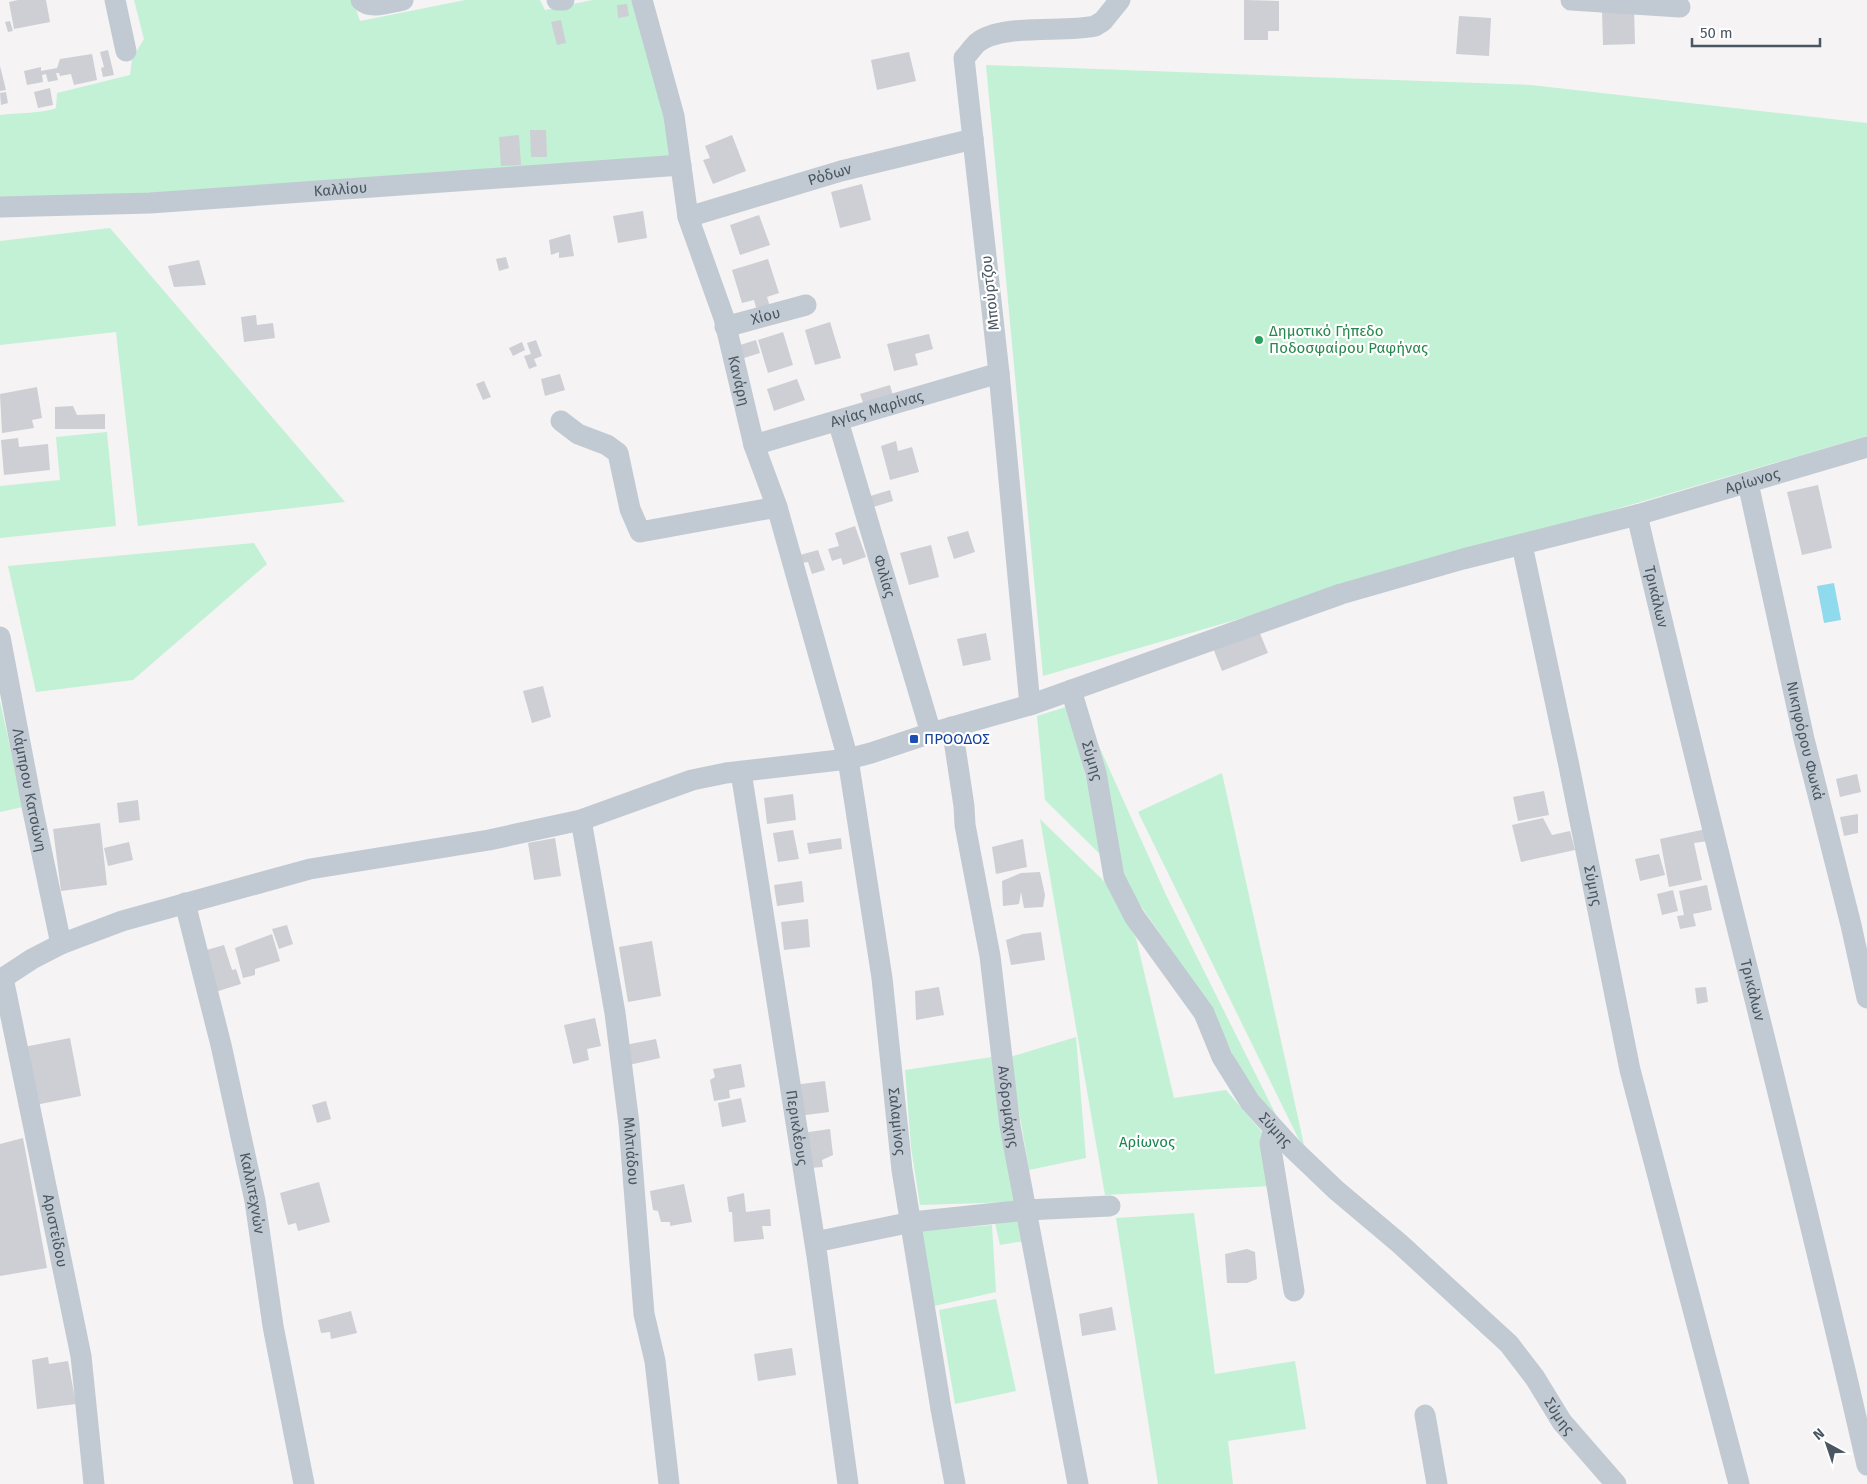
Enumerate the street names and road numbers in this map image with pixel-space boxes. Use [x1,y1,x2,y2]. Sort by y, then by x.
street label: Ρόδων [806,160,854,189]
street label: Καλλίου [313,178,368,200]
street label: Μπούρτζου [977,255,1003,331]
street label: Χίου [749,303,782,329]
street label: Κανάρη [724,354,753,408]
street label: Αγίας Μαρίνας [828,387,925,431]
street label: Αρίωνος [1723,464,1782,497]
street label: Φιλίας [869,553,899,600]
street label: Τρικάλων [1640,564,1672,630]
street label: Νικηφόρου Φωκά [1783,680,1828,802]
street label: Λάμπρου Κατσώνη [9,727,50,854]
street label: Σύμης [1078,739,1106,782]
street label: Σύμης [1580,864,1606,907]
street label: Τρικάλων [1736,957,1769,1024]
street label: Ανδρομάχης [994,1065,1023,1149]
street label: Σαλαμίνος [884,1087,909,1156]
street label: Περικλέους [782,1089,812,1167]
street label: Σύμης [1255,1109,1296,1151]
street label: Μιλτιάδου [619,1116,643,1186]
street label: Καλλιτεχνών [236,1151,269,1236]
street label: Αριστείδου [39,1192,71,1269]
street label: Σύμης [1540,1394,1578,1438]

